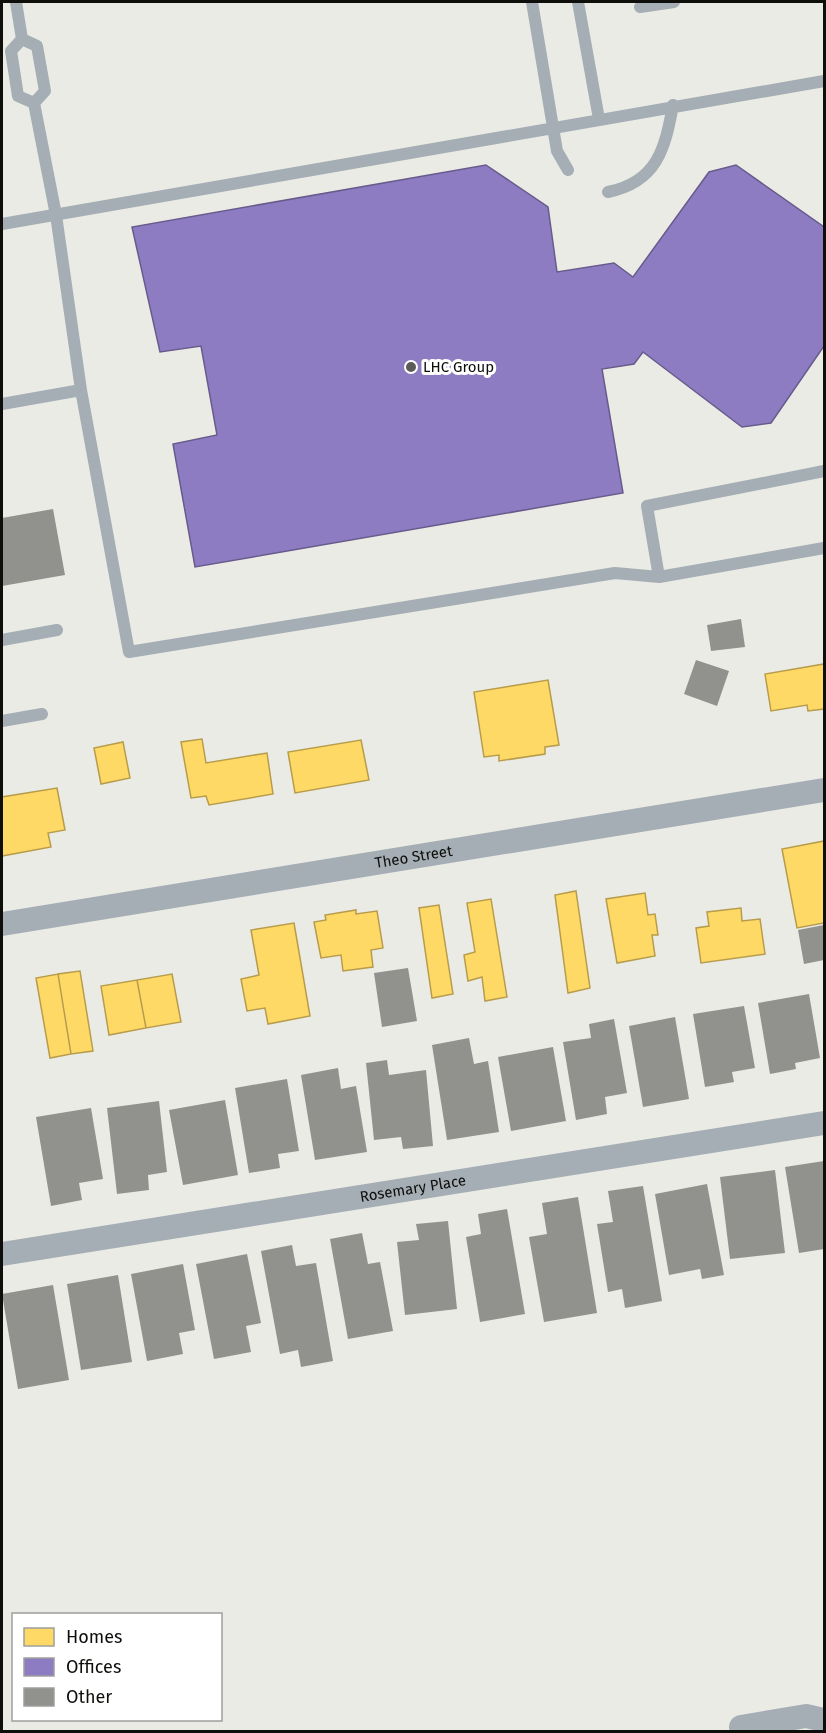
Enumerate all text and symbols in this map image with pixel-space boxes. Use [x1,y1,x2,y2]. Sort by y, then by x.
place label: LHC Group [423,358,494,376]
marker: LHC Group [404,360,418,374]
street label: Theo Street [374,842,454,872]
street label: Rosemary Place [358,1171,467,1206]
legend [12,1613,222,1721]
text: Homes [66,1626,122,1648]
text: Offices [66,1656,121,1678]
text: Other [66,1686,112,1708]

